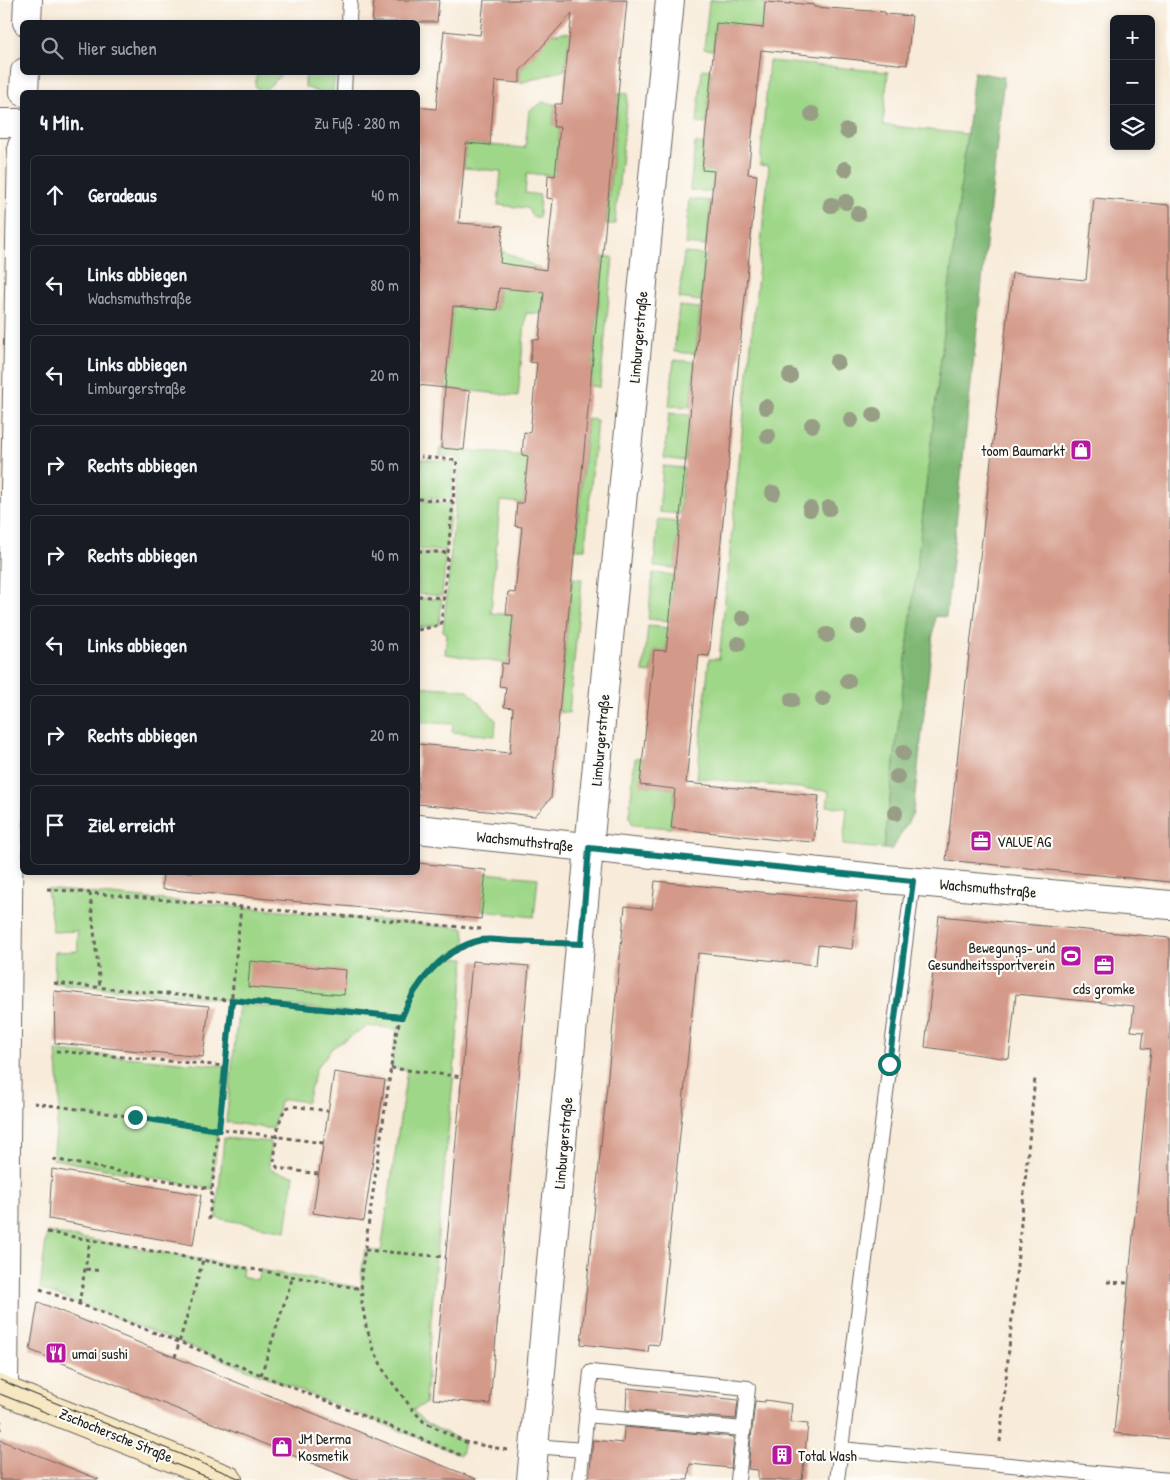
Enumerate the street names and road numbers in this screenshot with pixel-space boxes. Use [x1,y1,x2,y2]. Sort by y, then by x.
street label: Limburgerstraße [624,290,652,384]
street label: Limburgerstraße [586,693,614,787]
street label: Wachsmuthstraße [476,825,574,857]
street label: Wachsmuthstraße [939,873,1037,903]
street label: Limburgerstraße [549,1096,577,1190]
street label: Zschochersche Straße [56,1403,176,1467]

